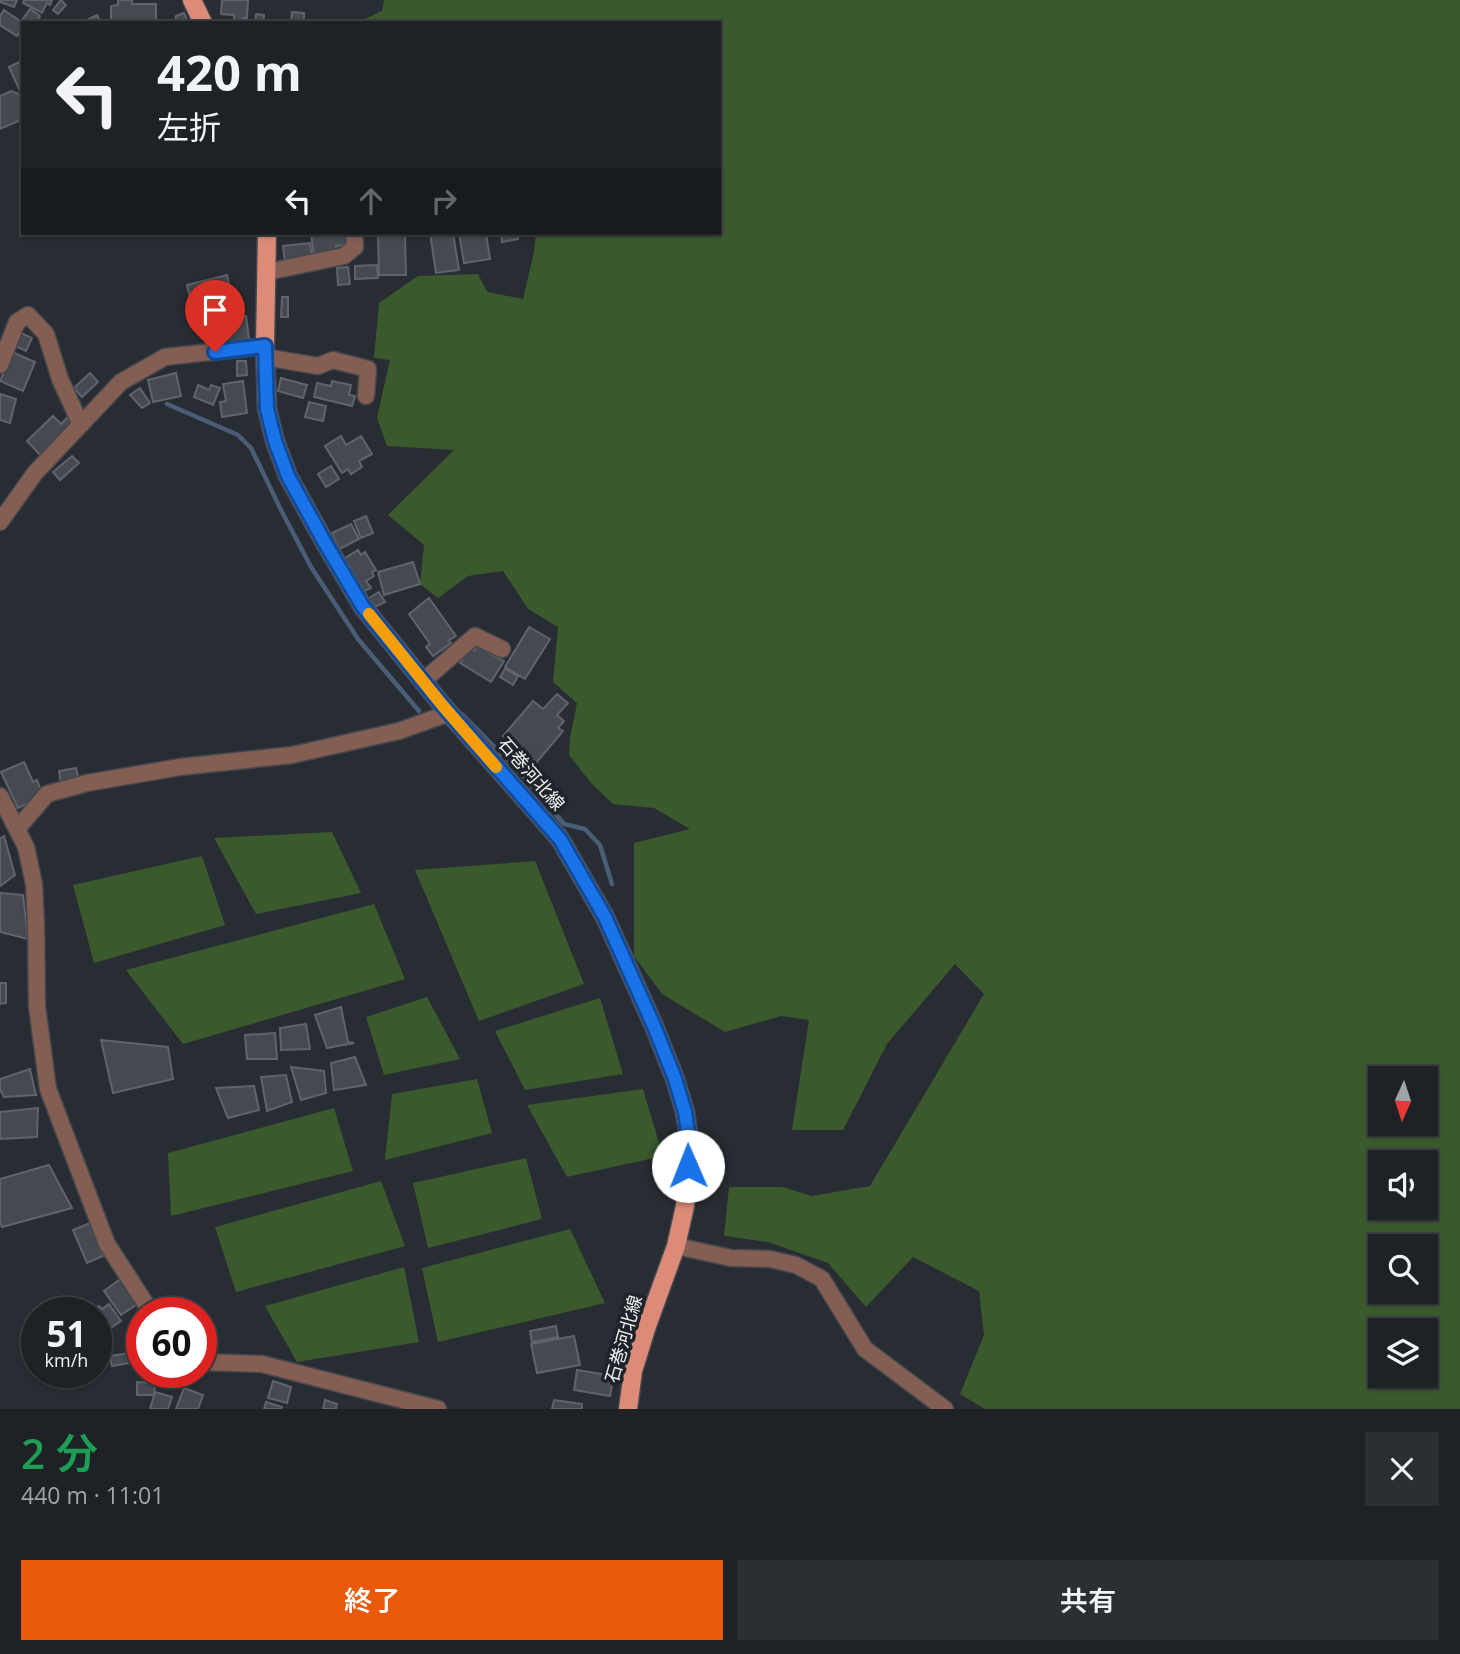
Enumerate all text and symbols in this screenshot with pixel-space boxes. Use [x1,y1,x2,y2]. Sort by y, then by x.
text: 420 m [157,39,302,105]
icon: left [42,49,133,140]
text: 左折 [157,105,221,148]
icon: left [279,182,317,220]
icon: ahead [352,182,390,220]
icon: right [425,182,463,220]
pin [185,280,245,352]
icon: arrive [196,291,234,329]
street label: 石巻河北線 [493,732,570,815]
north arrow [1368,1066,1438,1136]
map controls [1368,1066,1438,1388]
position arrow [651,1129,725,1203]
button: sound [1368,1150,1438,1220]
button: search [1368,1234,1438,1304]
street label: 石巻河北線 [599,1292,647,1385]
speed limit sign: 60 [126,1297,217,1388]
text: 51 [46,1310,87,1357]
button: layers [1368,1318,1438,1388]
text: km/h [45,1348,88,1372]
text: 2 分 [21,1424,98,1481]
button: close [1365,1432,1439,1506]
text: 440 m · 11:01 [21,1479,164,1511]
button: 終了 [21,1560,723,1640]
button: 共有 [737,1560,1439,1640]

